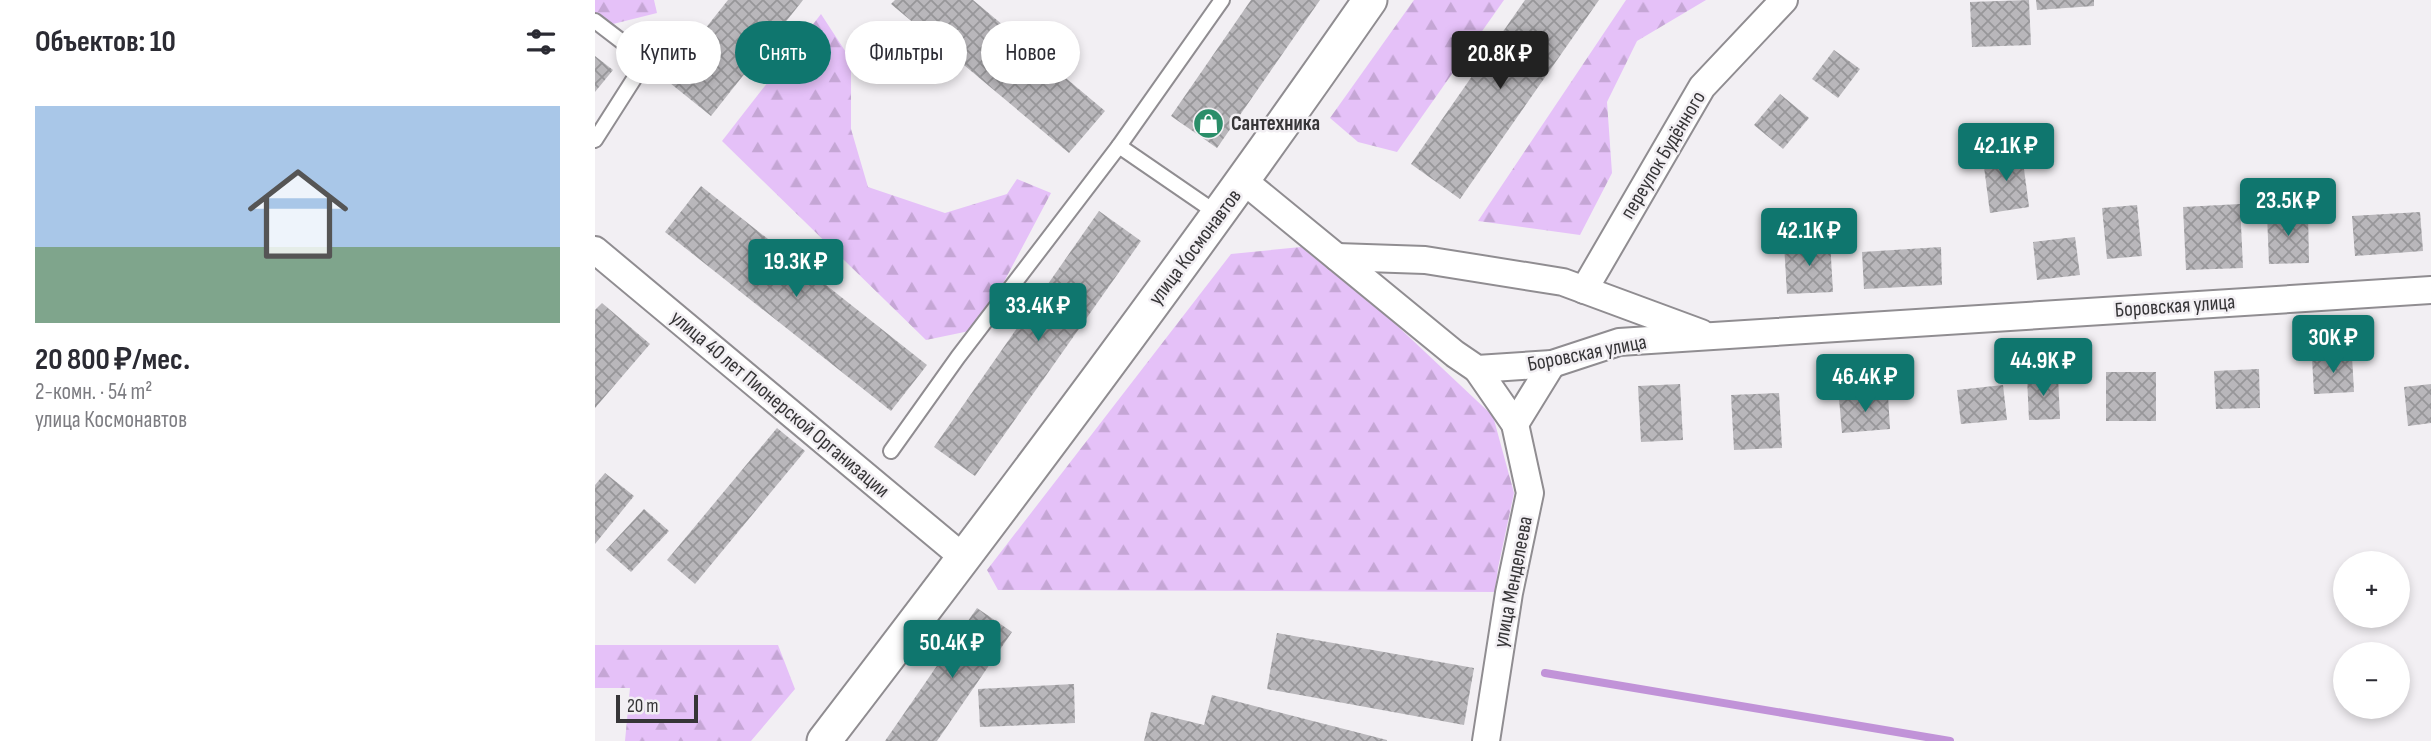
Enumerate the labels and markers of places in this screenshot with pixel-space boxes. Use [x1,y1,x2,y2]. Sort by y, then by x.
pin: 20.8K ₽ [1435,32,1565,91]
shop icon: Сантехника [1191,106,1225,140]
place label: Сантехника [1231,111,1320,136]
pin: 42.1K ₽ [1941,124,2071,183]
pin: 23.5K ₽ [2223,178,2353,238]
pin: 42.1K ₽ [1744,208,1874,268]
pin: 19.3K ₽ [731,240,861,299]
pin: 33.4K ₽ [973,284,1103,343]
pin: 30K ₽ [2284,316,2382,375]
pin: 44.9K ₽ [1978,338,2108,398]
pin: 46.4K ₽ [1800,354,1930,414]
pin: 50.4K ₽ [887,620,1017,680]

